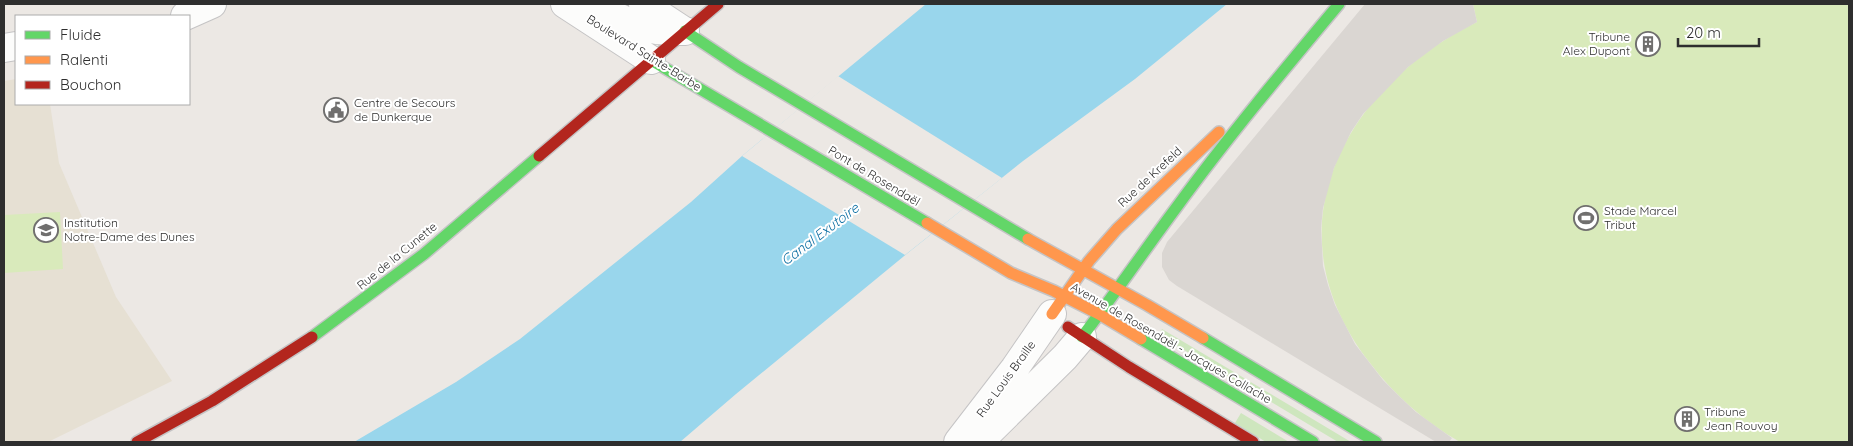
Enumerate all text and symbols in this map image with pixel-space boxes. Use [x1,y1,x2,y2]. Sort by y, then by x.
street label: Boulevard Sainte-Barbe [584,11,705,94]
legend [15,15,190,105]
scale bar [1678,15,1759,47]
text: 20 m [1686,23,1721,42]
text: Fluide [60,25,101,44]
place label: Tribune Alex Dupont [1563,29,1630,58]
building icon: Tribune Alex Dupont [1635,31,1661,57]
text: Ralenti [60,50,108,69]
text: Bouchon [60,75,121,94]
place label: Centre de Secours de Dunkerque [354,95,456,124]
public building icon: Centre de Secours de Dunkerque [323,97,349,123]
street label: Pont de Rosendaël [826,142,923,209]
street label: Rue de Krefeld [1115,143,1185,210]
water label: Canal Exutoire [777,198,863,269]
place label: Stade Marcel Tribut [1604,203,1677,232]
sports icon: Stade Marcel Tribut [1573,205,1599,231]
place label: Institution Notre-Dame des Dunes [64,215,195,244]
school or university icon: Institution Notre-Dame des Dunes [33,217,59,243]
street label: Rue de la Cunette [354,219,440,292]
street label: Avenue de Rosendaël - Jacques Collache [1068,279,1275,407]
street label: Rue Louis Braille [973,337,1039,420]
place label: Tribune Jean Rouvoy [1704,404,1778,433]
building icon: Tribune Jean Rouvoy [1674,406,1700,432]

